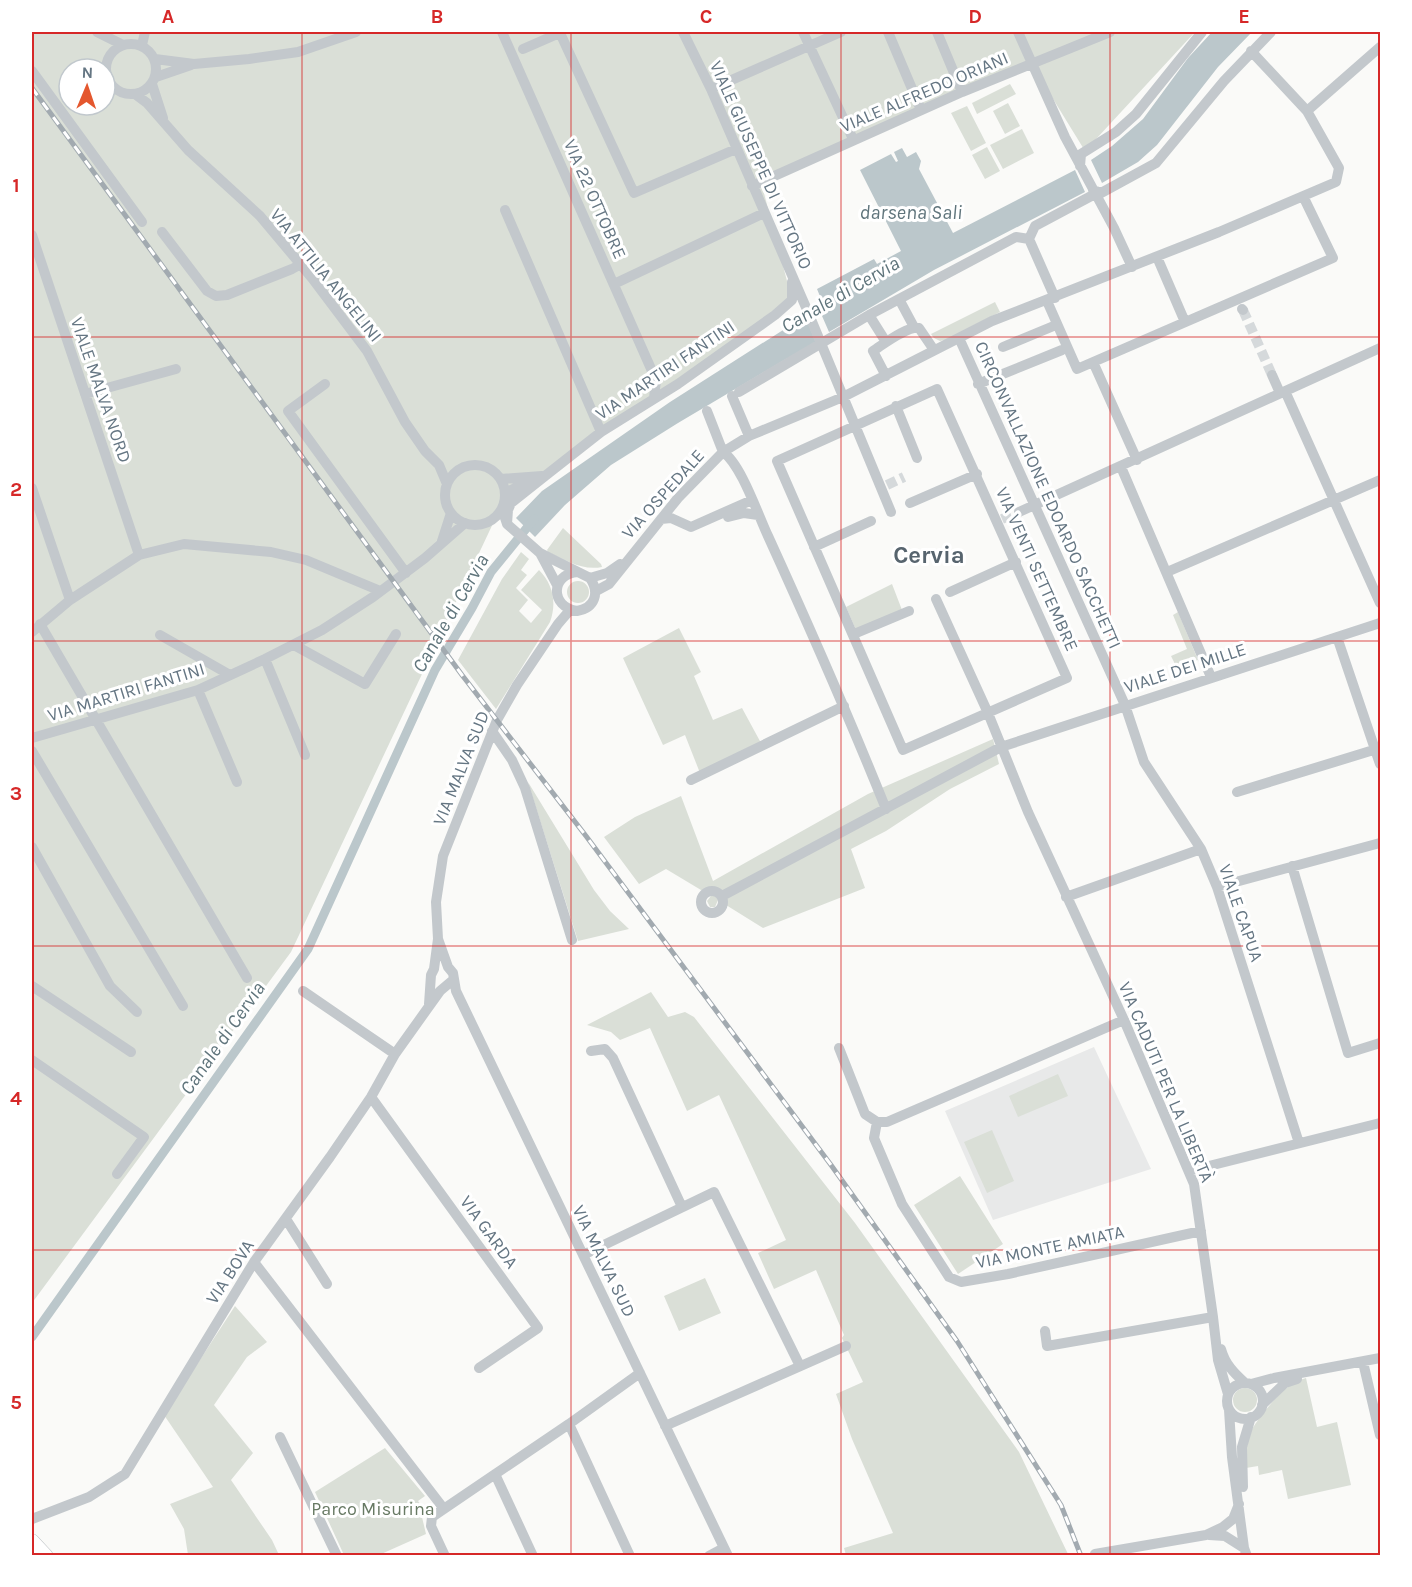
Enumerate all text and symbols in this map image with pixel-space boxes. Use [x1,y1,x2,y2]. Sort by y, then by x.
text: A [162,5,175,28]
text: B [431,5,443,28]
text: C [700,5,712,28]
text: D [968,5,982,28]
text: E [1238,5,1250,28]
street label: VIALE ALFREDO ORIANI [836,47,1012,137]
north arrow [57,57,117,117]
street label: VIALE GIUSEPPE DI VITTORIO [705,57,817,273]
text: N [81,63,94,82]
street label: VIA 22 OTTOBRE [559,136,631,262]
text: 1 [12,174,20,197]
water label: darsena Sali [860,201,962,224]
street label: VIA ATTILIA ANGELINI [265,204,387,346]
water label: Canale di Cervia [777,251,903,338]
street label: VIALE MALVA NORD [66,314,136,466]
street label: VIA MARTIRI FANTINI [591,315,739,425]
street label: CIRCONVALLAZIONE EDOARDO SACCHETTI [970,338,1126,652]
street label: VIA OSPEDALE [617,445,709,543]
text: 2 [10,478,22,501]
street label: VIA VENTI SETTEMBRE [991,484,1083,654]
district label: Cervia [893,541,965,569]
water label: Canale di Cervia [407,550,494,676]
street label: VIALE DEI MILLE [1121,638,1249,698]
street label: VIA MARTIRI FANTINI [45,658,207,726]
street label: VIA MALVA SUD [428,707,494,829]
text: 3 [10,782,22,805]
street label: VIALE CAPUA [1214,861,1268,965]
water label: Canale di Cervia [175,977,270,1099]
street label: VIA CADUTI PER LA LIBERTÀ [1114,978,1219,1186]
text: 4 [10,1087,22,1110]
street label: VIA GARDA [455,1191,523,1273]
street label: VIA MALVA SUD [567,1201,641,1321]
street label: VIA MONTE AMIATA [974,1221,1126,1273]
street label: VIA BOVA [201,1236,259,1308]
text: 5 [10,1391,22,1414]
park label: Parco Misurina [311,1498,435,1520]

